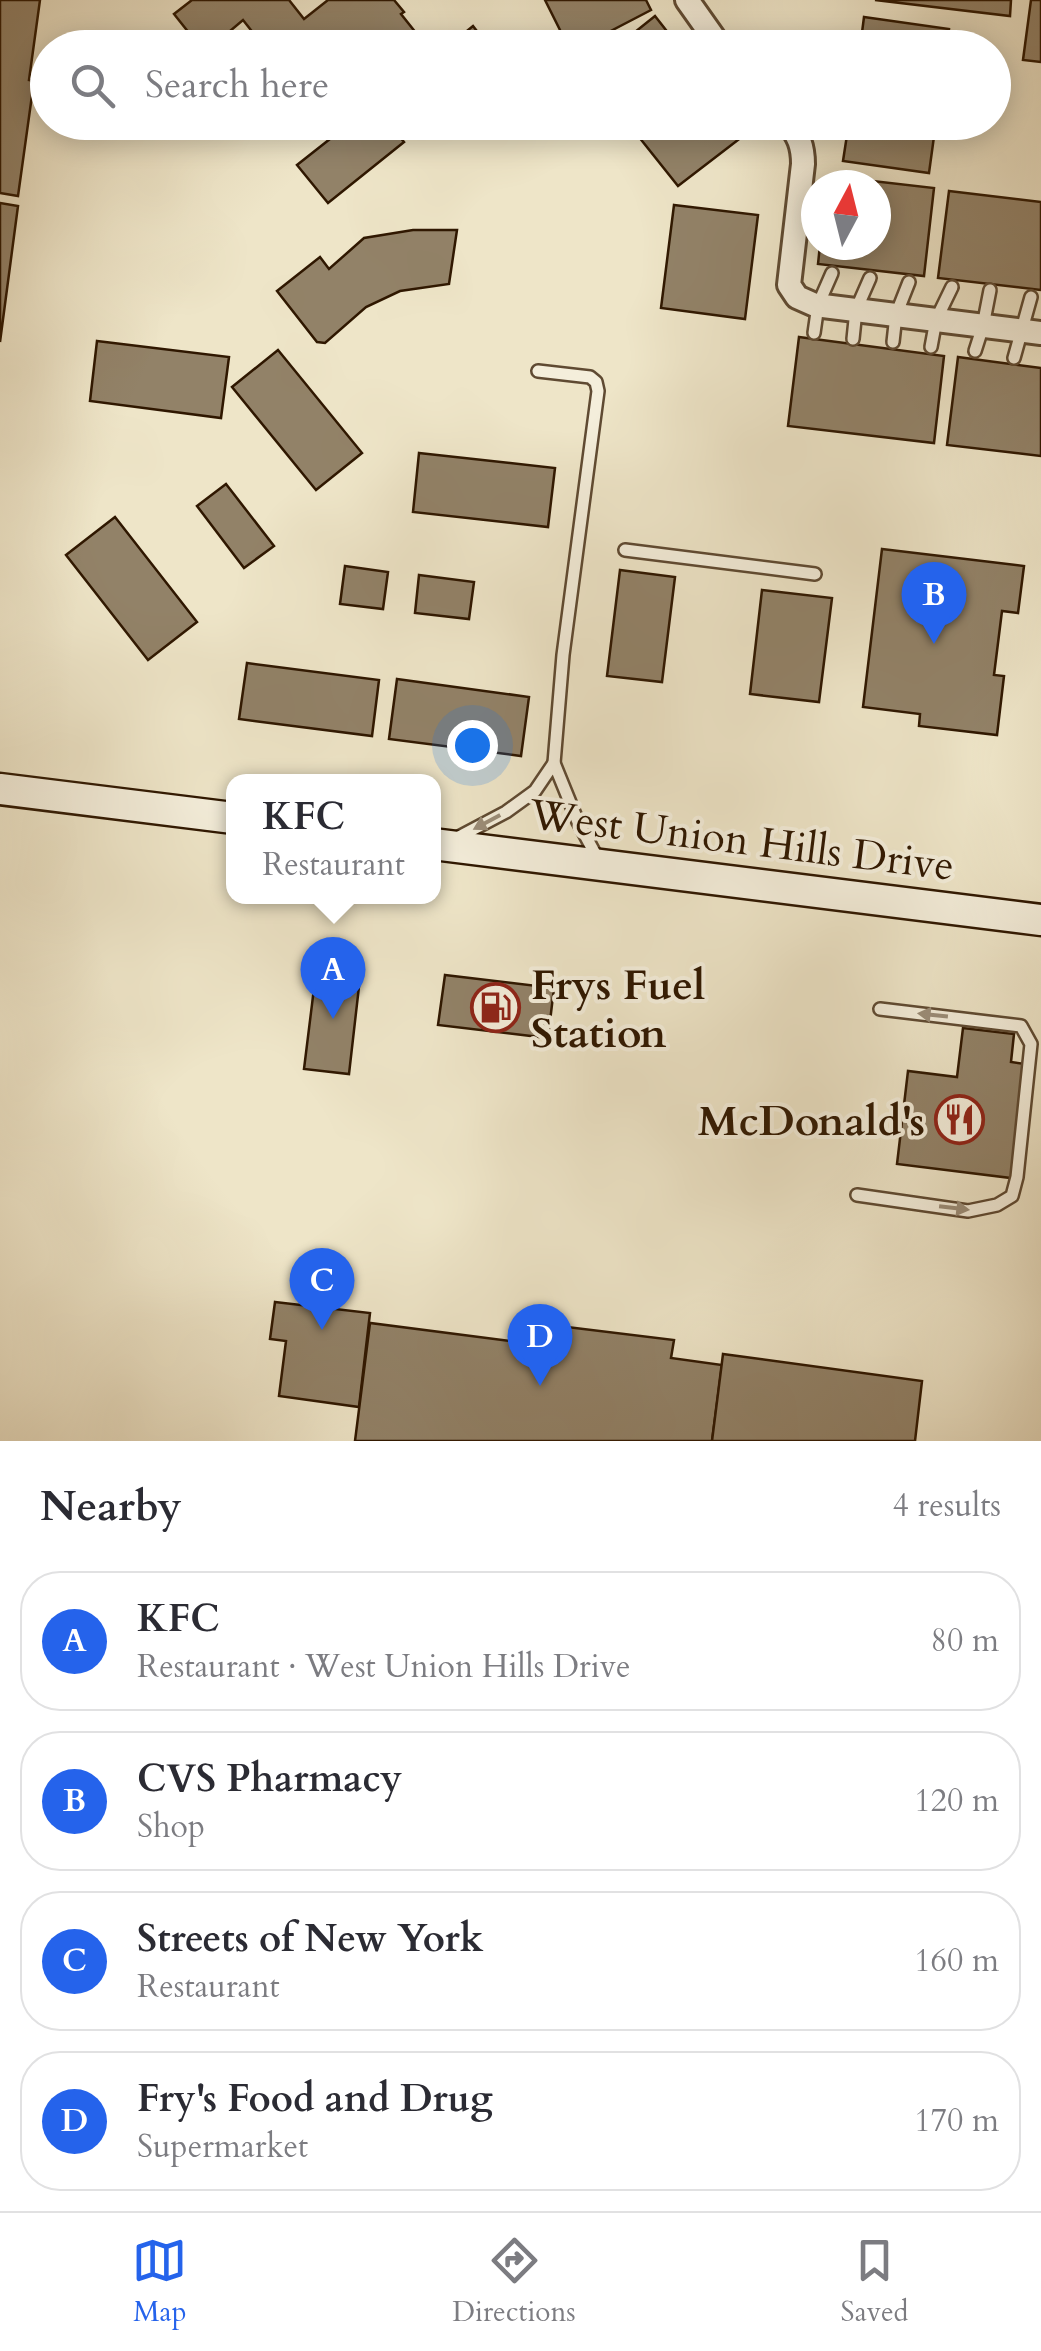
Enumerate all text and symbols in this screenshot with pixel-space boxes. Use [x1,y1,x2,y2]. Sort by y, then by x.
search box [30,30,1011,140]
icon: search [65,58,120,113]
text: Search here [145,59,329,111]
north arrow [801,170,891,260]
pin: B [902,562,966,644]
your location [447,720,498,771]
popup [226,774,441,904]
street label: West Union Hills Drive [525,786,957,895]
text: KFC [262,791,345,843]
one-way arrow [473,813,502,830]
text: Restaurant [262,843,405,887]
pin: A [300,936,366,1019]
place label: Frys Fuel Station [531,957,705,1062]
fuel station icon: Frys Fuel Station [470,982,522,1034]
one-way arrow [916,1006,948,1022]
place label: McDonald's [698,1093,925,1150]
restaurant icon: McDonald's [934,1094,986,1146]
one-way arrow [938,1200,970,1216]
pin: C [290,1248,354,1330]
pin: D [508,1304,572,1386]
text: Nearby [40,1478,182,1535]
text: 4 results [893,1484,1001,1528]
text: KFC [137,1593,220,1645]
text: A [62,1619,87,1663]
text: 80 m [931,1619,999,1663]
text: Restaurant · West Union Hills Drive [137,1645,630,1689]
text: CVS Pharmacy [137,1753,402,1805]
text: B [63,1779,86,1823]
text: 120 m [914,1779,999,1823]
text: Shop [137,1805,205,1849]
text: Streets of New York [137,1913,484,1965]
text: C [62,1939,87,1983]
text: 160 m [914,1939,999,1983]
text: Restaurant [137,1965,280,2009]
text: Fry's Food and Drug [137,2073,493,2125]
text: D [61,2099,88,2143]
text: 170 m [914,2099,999,2143]
text: Supermarket [137,2125,308,2169]
tab: Map [132,2233,187,2331]
tab: Directions [452,2233,576,2331]
tab: Saved [841,2233,909,2331]

